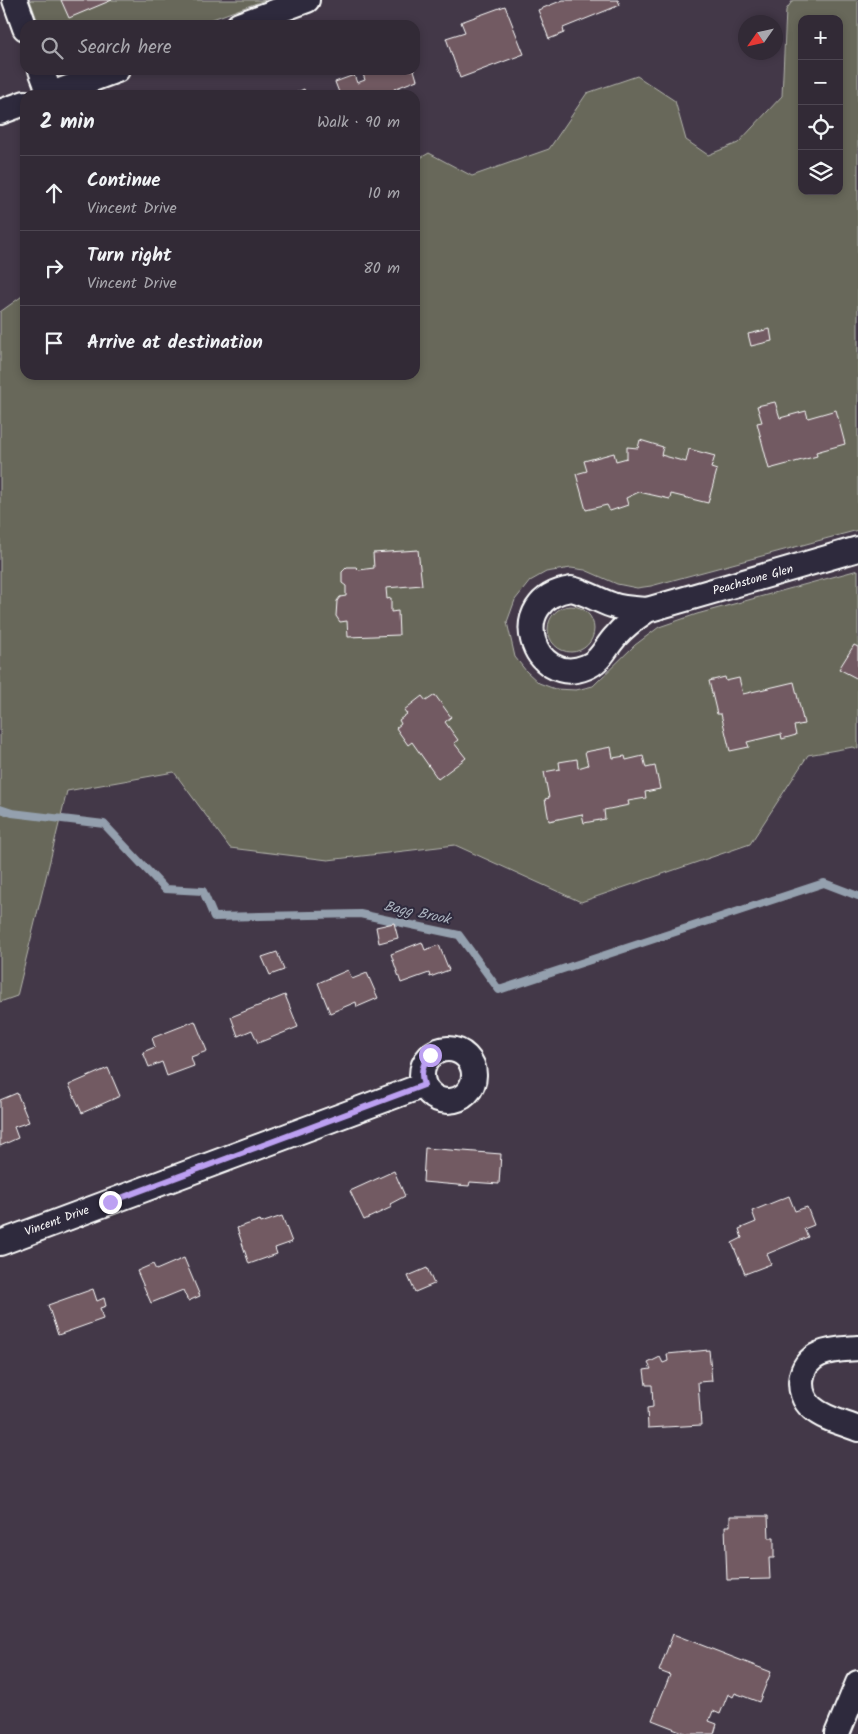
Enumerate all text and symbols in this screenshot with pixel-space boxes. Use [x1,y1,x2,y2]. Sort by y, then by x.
north arrow [738,15,783,60]
map controls [798,15,843,195]
button: + [798,15,843,60]
search box [20,20,420,75]
text: Search here [78,33,172,63]
icon: search [38,34,66,62]
button: − [798,60,843,105]
button: locate [798,105,843,150]
text: 2 min [40,106,95,139]
text: Walk · 90 m [317,110,400,135]
button: layers [798,150,843,195]
text: Continue [87,166,160,196]
icon: ahead [40,179,68,207]
text: 10 m [368,181,400,206]
text: Vincent Drive [87,196,177,221]
text: Turn right [87,241,172,271]
icon: right [40,254,68,282]
text: 80 m [363,256,400,281]
text: Vincent Drive [87,271,177,296]
text: Arrive at destination [87,328,263,358]
icon: arrive [40,329,68,357]
street label: Peachstone Glen [710,559,796,601]
water label: Bagg Brook [382,895,455,931]
route start [419,1044,442,1067]
route end [99,1191,122,1214]
street label: Vincent Drive [22,1200,92,1241]

